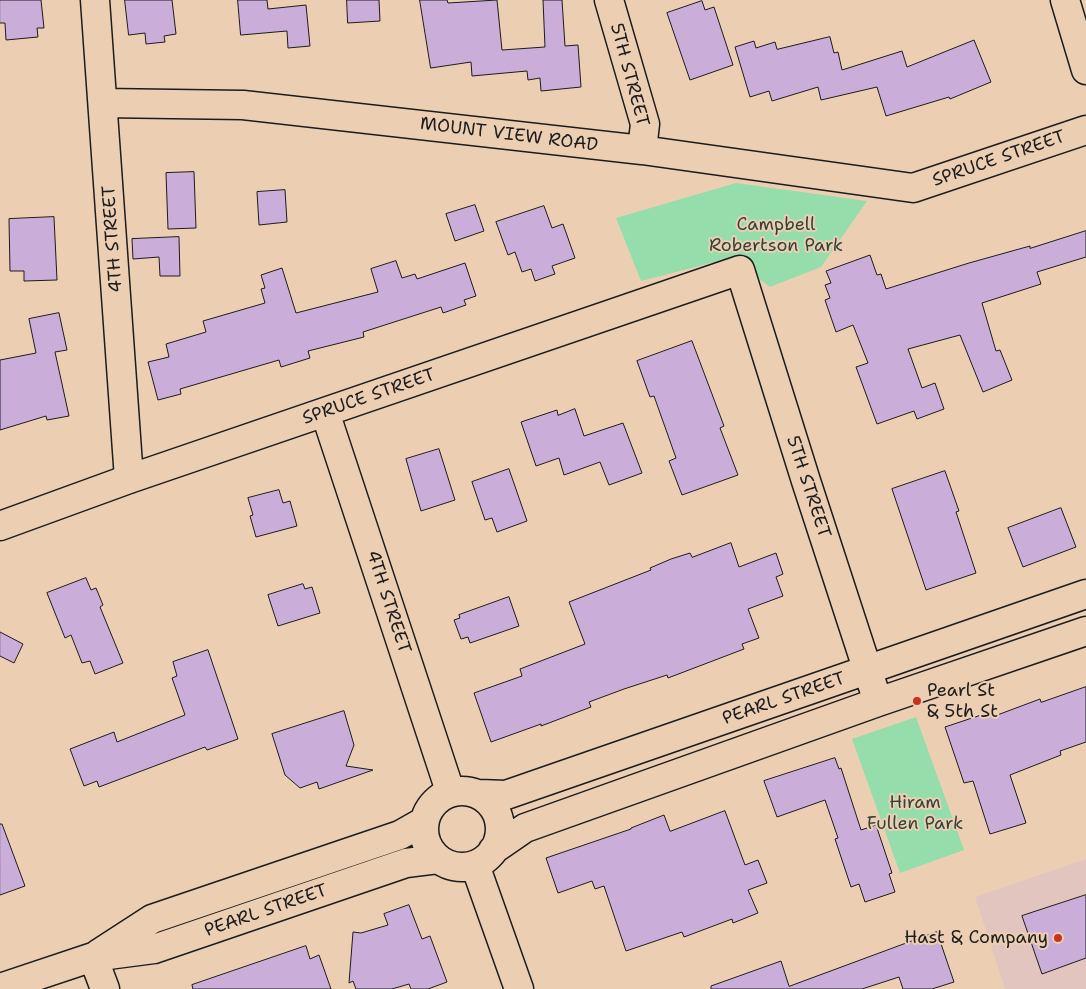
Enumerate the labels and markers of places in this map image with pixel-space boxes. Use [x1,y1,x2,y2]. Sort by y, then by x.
place label: Pearl St & 5th St [927,680,998,722]
marker: Pearl St & 5th St [911,695,923,707]
place label: Hast & Company [904,927,1048,949]
marker: Hast & Company [1052,932,1064,944]

